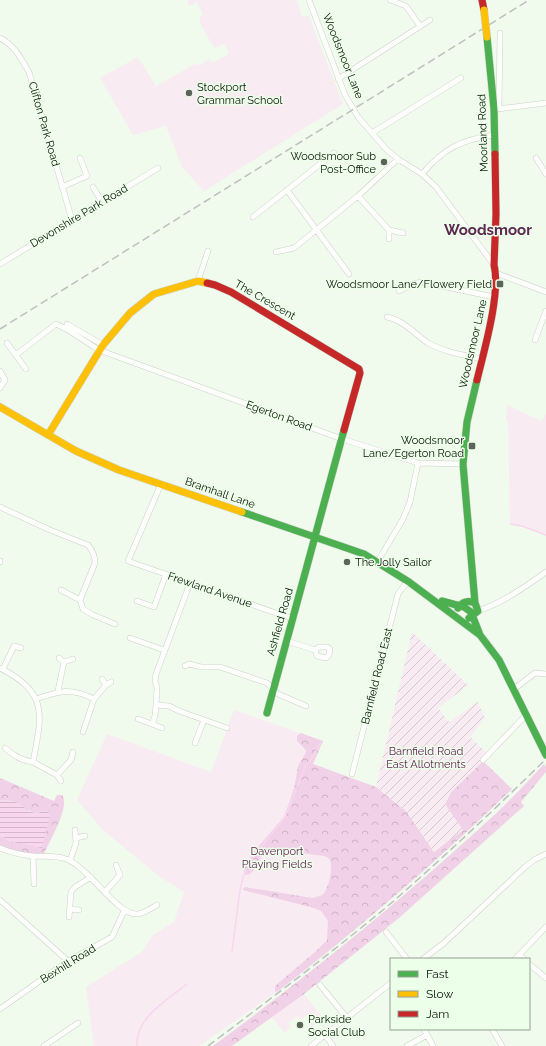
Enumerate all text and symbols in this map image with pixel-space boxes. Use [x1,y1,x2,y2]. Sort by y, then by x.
street label: Woodsmoor Lane [320,11,366,101]
street label: Clifton Park Road [26,80,62,168]
place label: Stockport Grammar School [197,81,283,107]
marker: Stockport Grammar School [184,88,194,98]
street label: Moorland Road [475,94,491,172]
place label: Woodsmoor Sub Post-Office [290,150,377,176]
marker: Woodsmoor Sub Post-Office [379,157,389,167]
street label: Devonshire Park Road [28,182,130,250]
district label: Woodsmoor [444,221,532,239]
street label: The Crescent [232,277,298,323]
place label: Woodsmoor Lane/Flowery Field [326,278,492,291]
marker: Woodsmoor Lane/Flowery Field [495,279,505,289]
street label: Woodsmoor Lane [456,298,490,390]
street label: Egerton Road [244,398,314,434]
place label: Woodsmoor Lane/Egerton Road [363,434,464,460]
marker: Woodsmoor Lane/Egerton Road [467,441,477,451]
street label: Bramhall Lane [183,475,257,511]
place label: The Jolly Sailor [355,556,432,569]
marker: The Jolly Sailor [342,557,352,567]
street label: Frewland Avenue [166,569,254,611]
street label: Ashfield Road [264,586,296,657]
street label: Barnfield Road East [359,626,395,726]
park label: Barnfield Road East Allotments [386,745,466,771]
park label: Davenport Playing Fields [242,845,312,871]
street label: Bexhill Road [38,942,98,986]
legend [390,958,530,1030]
text: Fast [426,967,449,981]
text: Slow [426,987,453,1001]
text: Jam [426,1007,449,1021]
place label: Parkside Social Club [308,1013,365,1039]
marker: Parkside Social Club [295,1020,305,1030]

